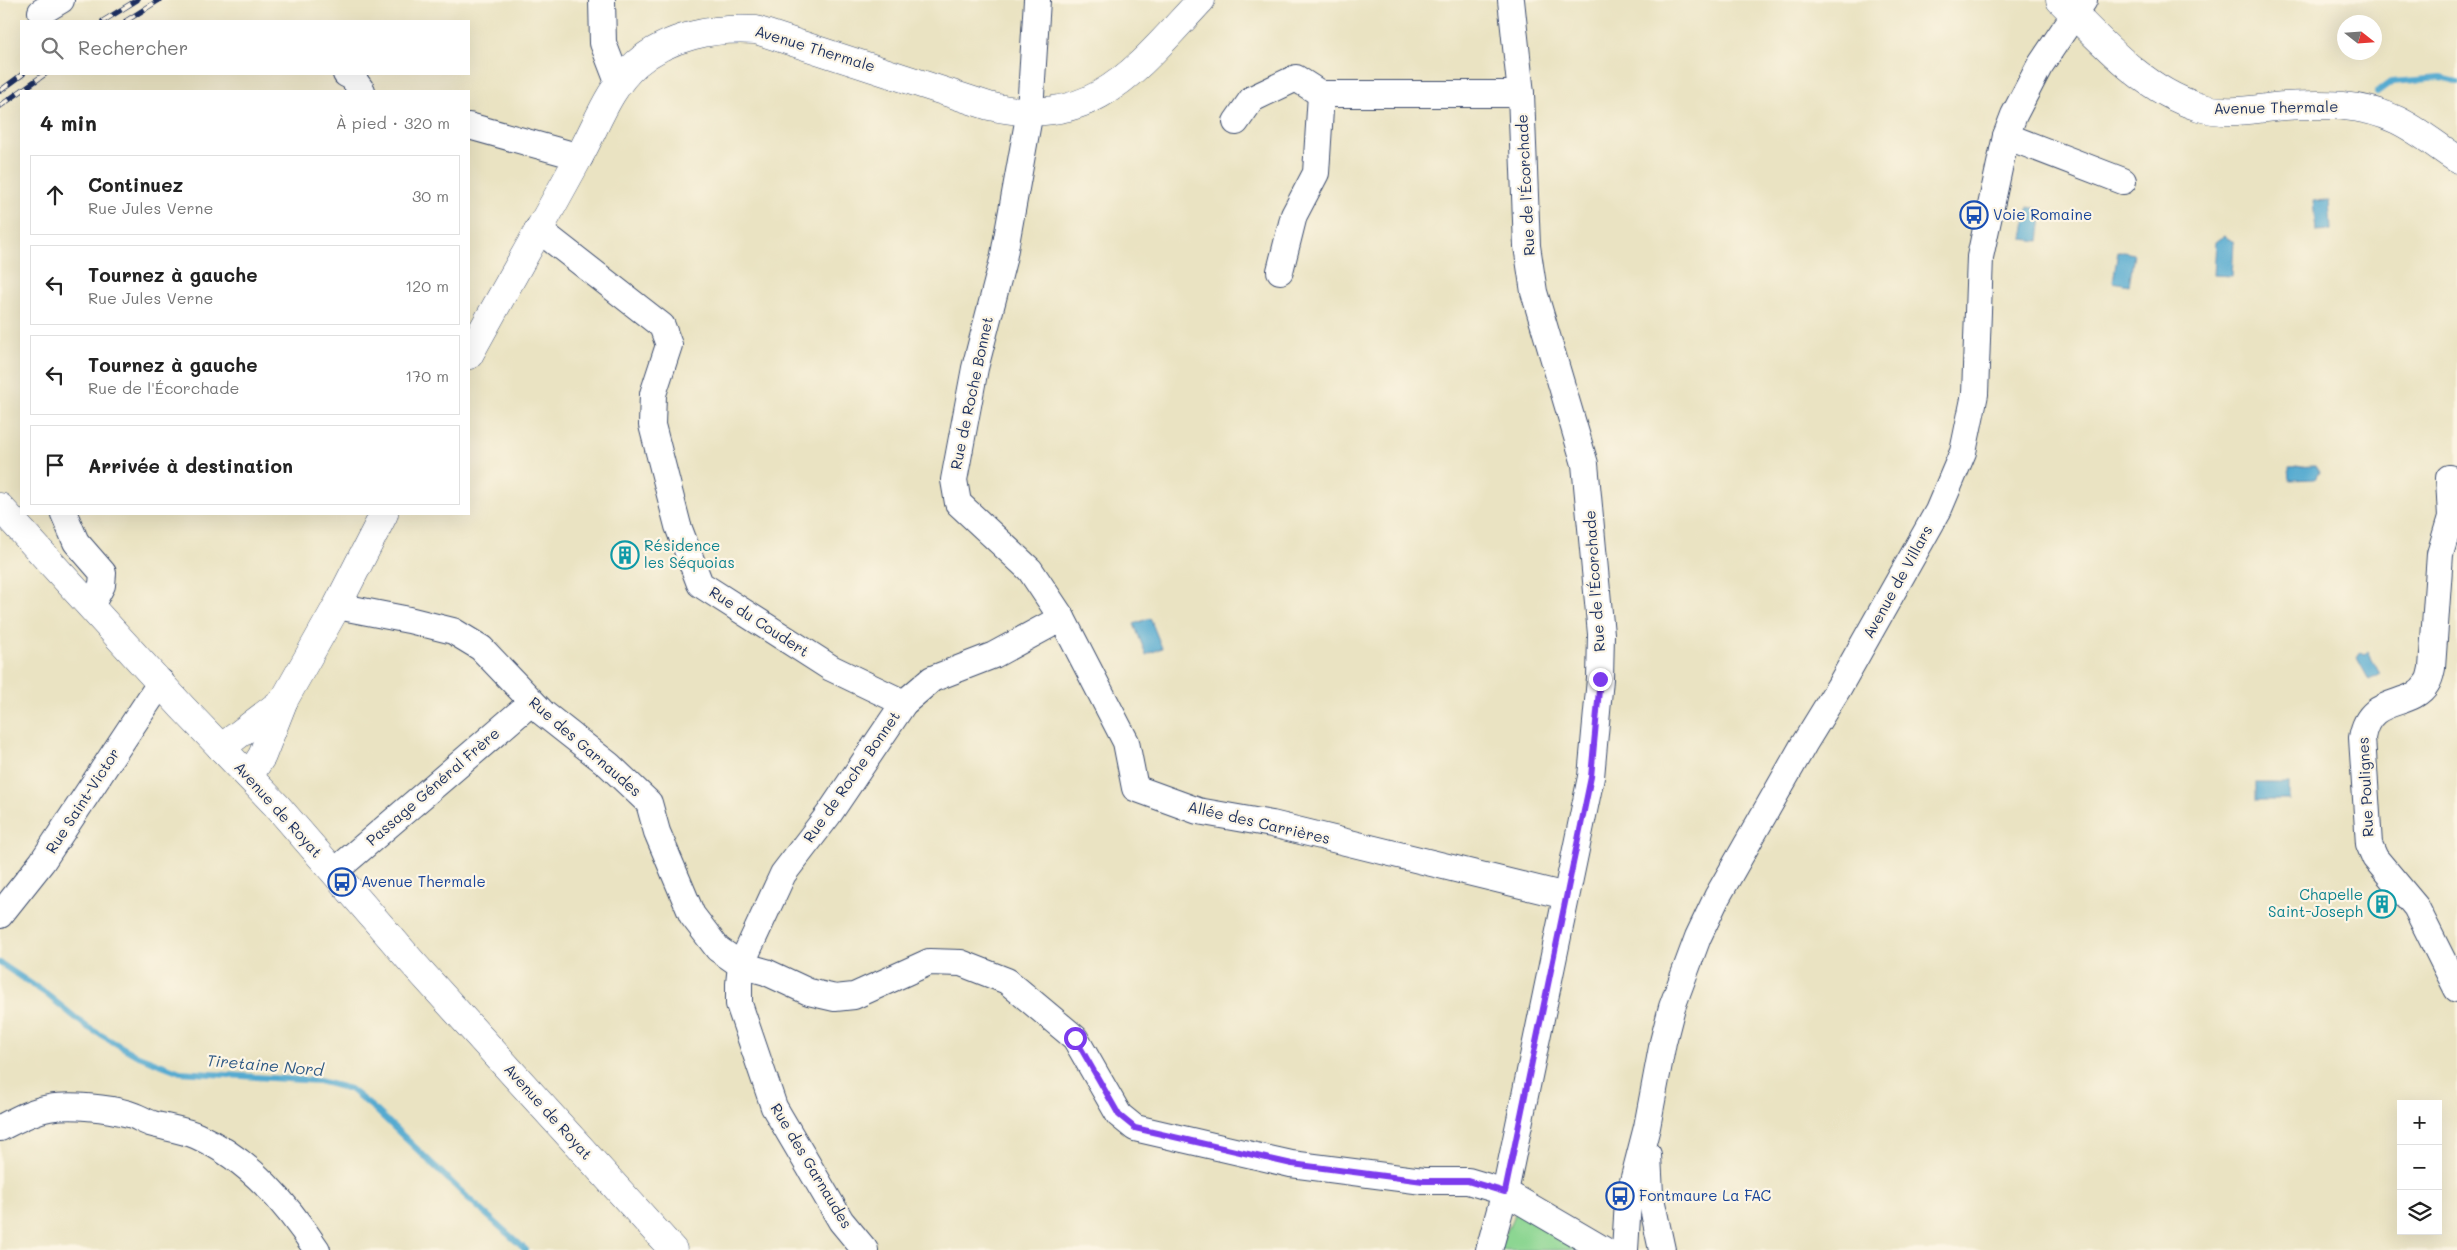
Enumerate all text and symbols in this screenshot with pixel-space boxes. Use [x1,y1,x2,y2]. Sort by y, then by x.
north arrow [2337,15,2382,60]
search box [20,20,470,75]
street label: Avenue Thermale [753,20,878,76]
icon: search [38,34,66,62]
text: Rechercher [78,35,188,60]
street label: Avenue Thermale [2213,96,2338,118]
text: 4 min [40,109,97,136]
text: À pied · 320 m [336,112,450,133]
street label: Rue de l'Écorchade [1511,114,1539,256]
text: Continuez [88,172,183,197]
icon: ahead [41,181,69,209]
text: 30 m [412,185,449,206]
text: Rue Jules Verne [88,197,213,218]
bus stop icon: Voie Romaine [1959,200,1989,230]
place label: Voie Romaine [1993,204,2092,224]
text: Tournez à gauche [88,262,257,287]
icon: left [41,271,69,299]
text: 120 m [405,275,449,296]
text: Rue Jules Verne [88,287,213,308]
street label: Rue de Roche Bonnet [945,314,997,471]
text: Tournez à gauche [88,352,257,377]
icon: left [41,361,69,389]
text: 170 m [405,365,449,386]
text: Rue de l'Écorchade [88,377,239,398]
icon: arrive [41,451,69,479]
text: Arrivée à destination [88,453,293,478]
street label: Rue de l'Écorchade [1579,510,1609,653]
street label: Avenue de Villars [1858,521,1936,642]
place label: Résidence les Séquoias [644,535,735,572]
building icon: Résidence les Séquoias [610,540,640,570]
street label: Rue du Coudert [706,581,813,661]
route end [1589,668,1612,691]
street label: Rue des Garnaudes [525,692,646,801]
street label: Rue de Roche Bonnet [798,707,904,846]
street label: Passage Général Frère [361,723,503,850]
street label: Rue Poulignes [2352,737,2378,838]
street label: Rue Saint-Victor [41,744,124,857]
street label: Avenue de Royat [230,757,327,862]
street label: Allée des Carrières [1186,796,1332,848]
bus stop icon: Avenue Thermale [327,867,357,897]
place label: Avenue Thermale [361,871,486,891]
place label: Chapelle Saint-Joseph [2268,884,2363,921]
building icon: Chapelle Saint-Joseph [2367,889,2397,919]
route start [1064,1027,1087,1050]
water label: Tiretaine Nord [206,1049,325,1080]
street label: Avenue de Royat [500,1059,597,1164]
street label: Rue des Garnaudes [767,1099,857,1232]
map controls [2397,1100,2442,1235]
button: + [2397,1100,2442,1145]
button: − [2397,1145,2442,1190]
bus stop icon: Fontmaure La FAC [1605,1181,1635,1211]
place label: Fontmaure La FAC [1639,1185,1772,1205]
button: layers [2397,1190,2442,1235]

